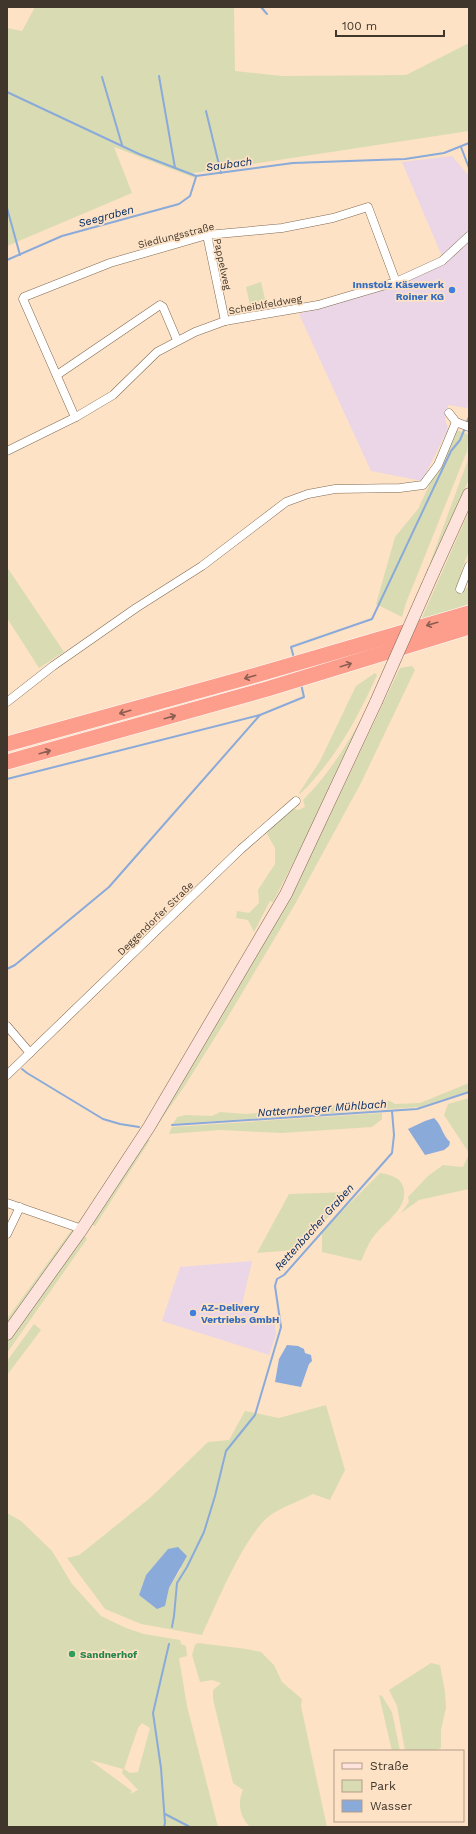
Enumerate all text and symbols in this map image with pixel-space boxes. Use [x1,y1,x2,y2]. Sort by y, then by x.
scale bar [336,12,444,38]
text: 100 m [342,19,377,33]
water label: Saubach [205,155,253,174]
water label: Seegraben [77,203,135,230]
street label: Siedlungsstraße [137,221,216,250]
street label: Pappelweg [212,237,233,291]
place label: Innstolz Käsewerk Roiner KG [353,279,445,302]
marker: Innstolz Käsewerk Roiner KG [447,285,457,295]
street label: Scheiblfeldweg [228,293,303,316]
one-way arrow [425,621,438,628]
one-way arrow [339,661,352,668]
one-way arrow [244,674,257,681]
one-way arrow [119,709,132,716]
one-way arrow [163,713,176,720]
one-way arrow [38,748,51,755]
street label: Deggendorfer Straße [115,879,196,957]
water label: Natternberger Mühlbach [257,1098,387,1119]
water label: Rettenbacher Graben [272,1181,357,1273]
place label: AZ-Delivery Vertriebs GmbH [201,1302,279,1325]
marker: AZ-Delivery Vertriebs GmbH [188,1308,198,1318]
marker: Sandnerhof [67,1649,77,1659]
place label: Sandnerhof [80,1649,138,1660]
legend [334,1750,464,1822]
text: Straße [370,1759,409,1773]
text: Park [370,1779,396,1793]
text: Wasser [370,1799,412,1813]

